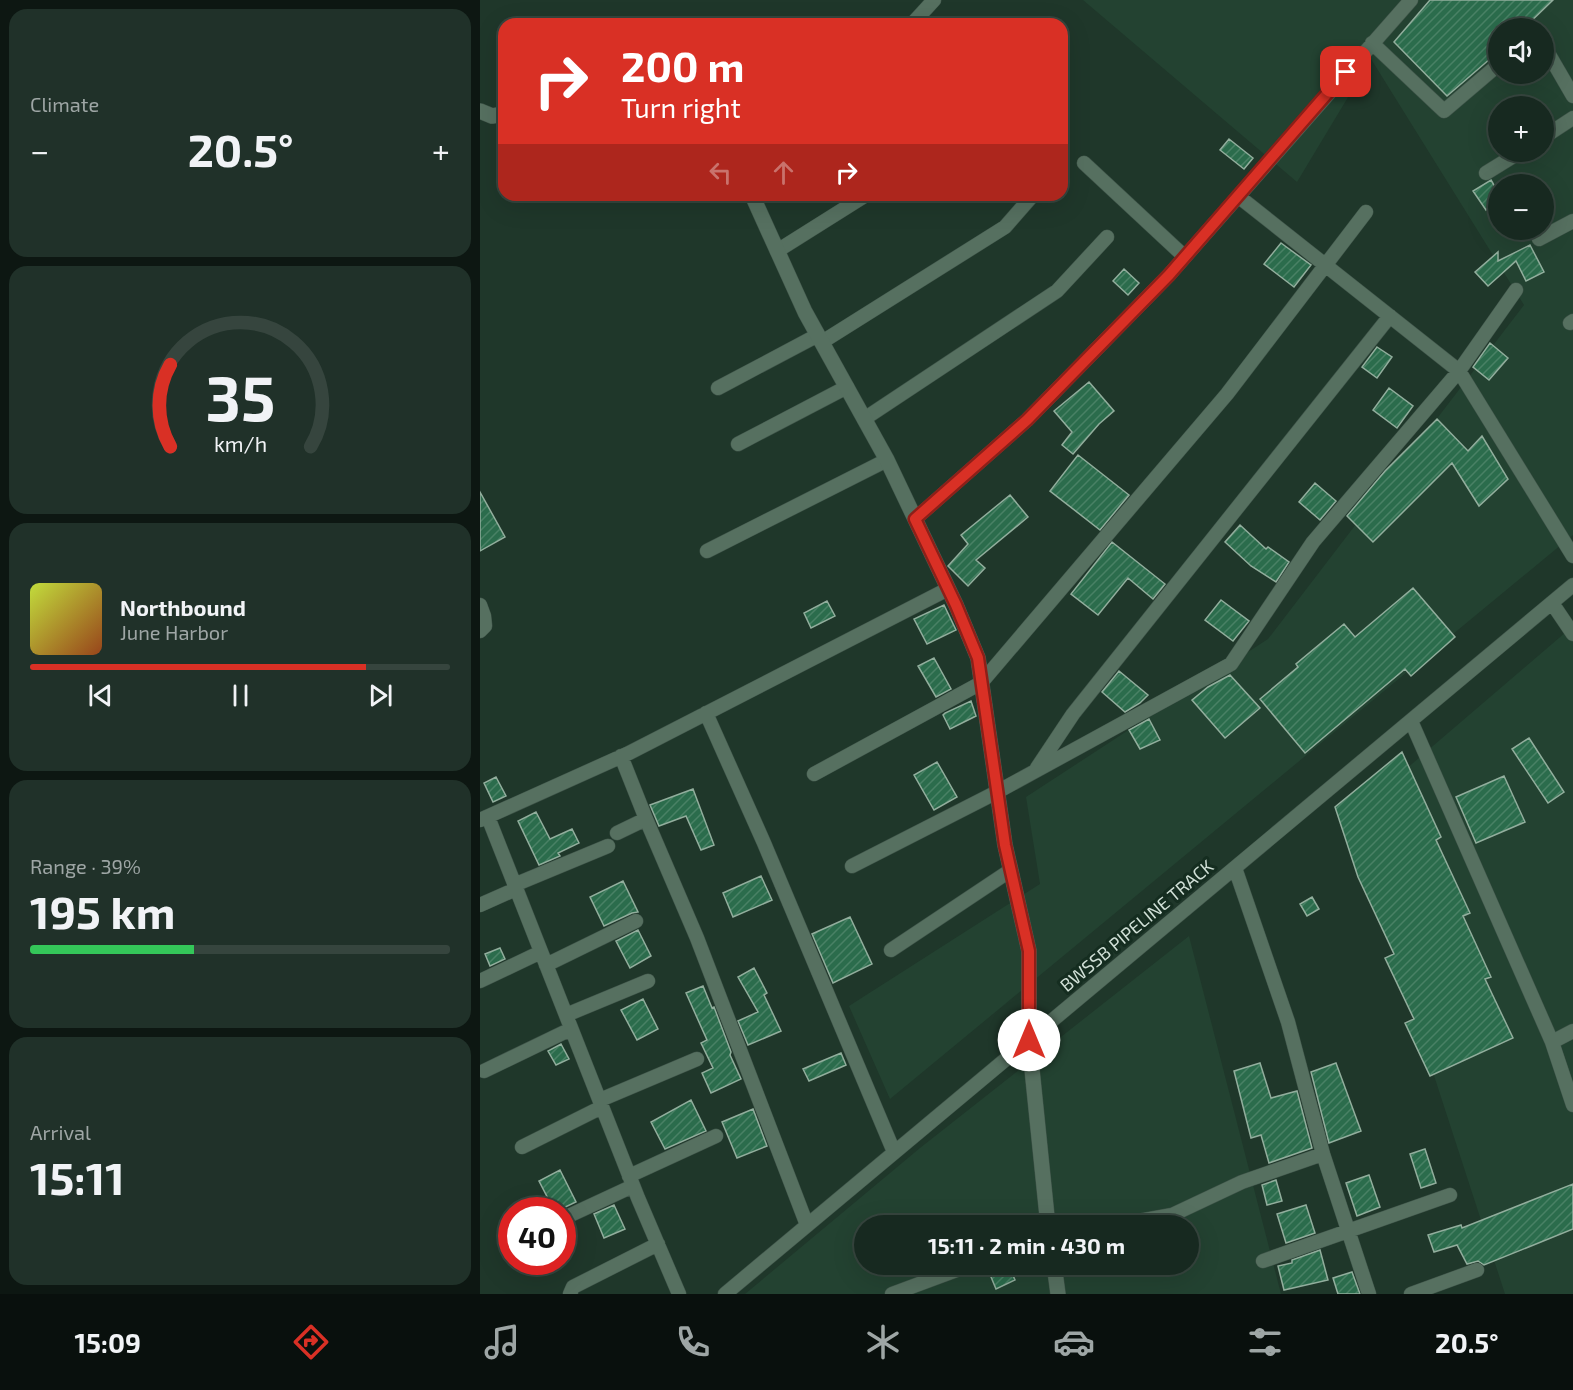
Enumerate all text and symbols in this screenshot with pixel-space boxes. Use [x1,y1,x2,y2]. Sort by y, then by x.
map controls [1488,18,1554,240]
button: sound [1488,18,1554,84]
text: 200 m [621,40,744,90]
icon: right [522,42,600,120]
pin [1320,46,1371,97]
icon: arrive [1329,55,1362,88]
text: Turn right [621,91,741,123]
text: Climate [30,92,99,116]
button: + [1488,96,1554,162]
text: 20.5° [188,122,293,176]
text: − [30,130,49,170]
text: + [432,130,450,170]
icon: left [704,156,737,189]
icon: ahead [767,156,800,189]
icon: right [830,156,863,189]
button: − [1488,174,1554,240]
text: 35 [205,359,275,434]
text: km/h [213,431,267,456]
text: Northbound [120,594,246,620]
text: June Harbor [120,620,228,644]
icon: previous [84,679,117,712]
icon: pause [224,679,257,712]
icon: next [364,679,397,712]
text: Range · 39% [30,854,141,878]
street label: BWSSB PIPELINE TRACK [1055,854,1218,996]
text: 195 km [30,884,175,938]
position arrow [997,1008,1061,1072]
text: Arrival [30,1120,91,1144]
text: 15:11 [30,1150,125,1204]
speed limit sign: 40 [498,1197,576,1275]
text: 15:11 · 2 min · 430 m [928,1232,1125,1258]
icon: directions [290,1321,332,1363]
icon: music [481,1321,523,1363]
icon: phone [672,1321,714,1363]
icon: climate [862,1321,904,1363]
icon: car [1053,1321,1095,1363]
icon: filters [1244,1321,1286,1363]
text: 15:09 [74,1326,141,1358]
text: 20.5° [1435,1326,1499,1358]

